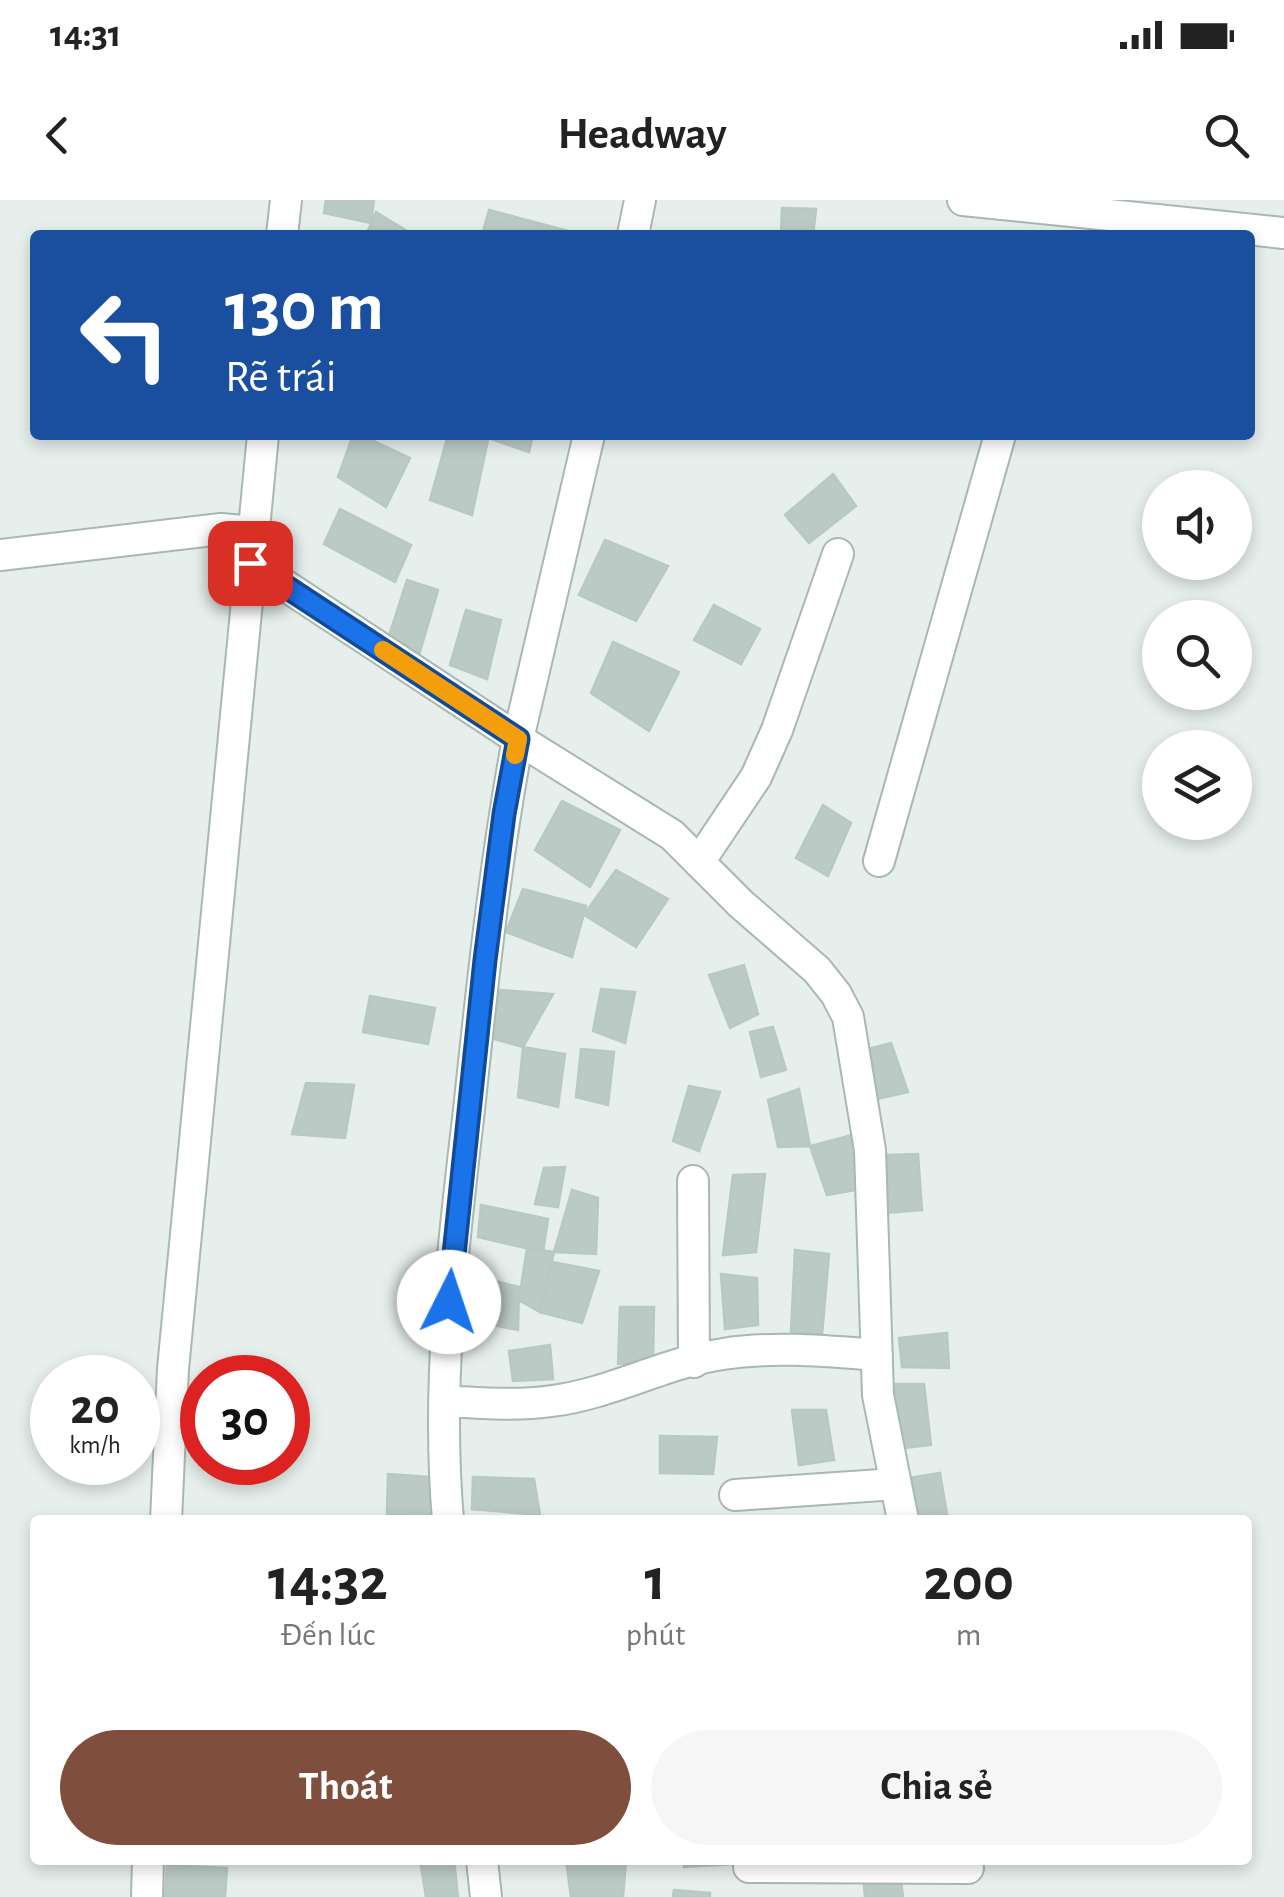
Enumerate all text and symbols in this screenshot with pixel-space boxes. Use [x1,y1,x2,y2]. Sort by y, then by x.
text: 14:31 [50,16,122,54]
icon: back [30,108,85,163]
icon: search [1199,108,1254,163]
text: Headway [557,112,727,157]
icon: left [60,270,190,400]
text: 130 m [225,273,384,343]
text: Rẽ trái [225,355,337,400]
map controls [1142,470,1252,840]
button: sound [1142,470,1252,580]
pin [208,521,293,606]
icon: arrive [223,536,278,591]
button: search [1142,600,1252,710]
button: layers [1142,730,1252,840]
position arrow [397,1250,501,1354]
speed limit sign: 30 [180,1355,310,1485]
text: 20 [70,1383,120,1433]
text: km/h [69,1433,121,1458]
text: 14:32 [268,1551,388,1611]
text: 1 [645,1551,666,1611]
text: 200 [923,1551,1014,1611]
text: Đến lúc [281,1619,375,1651]
text: phút [626,1619,685,1651]
text: m [956,1619,981,1651]
button: Thoát [60,1730,631,1845]
button: Chia sẻ [651,1730,1222,1845]

